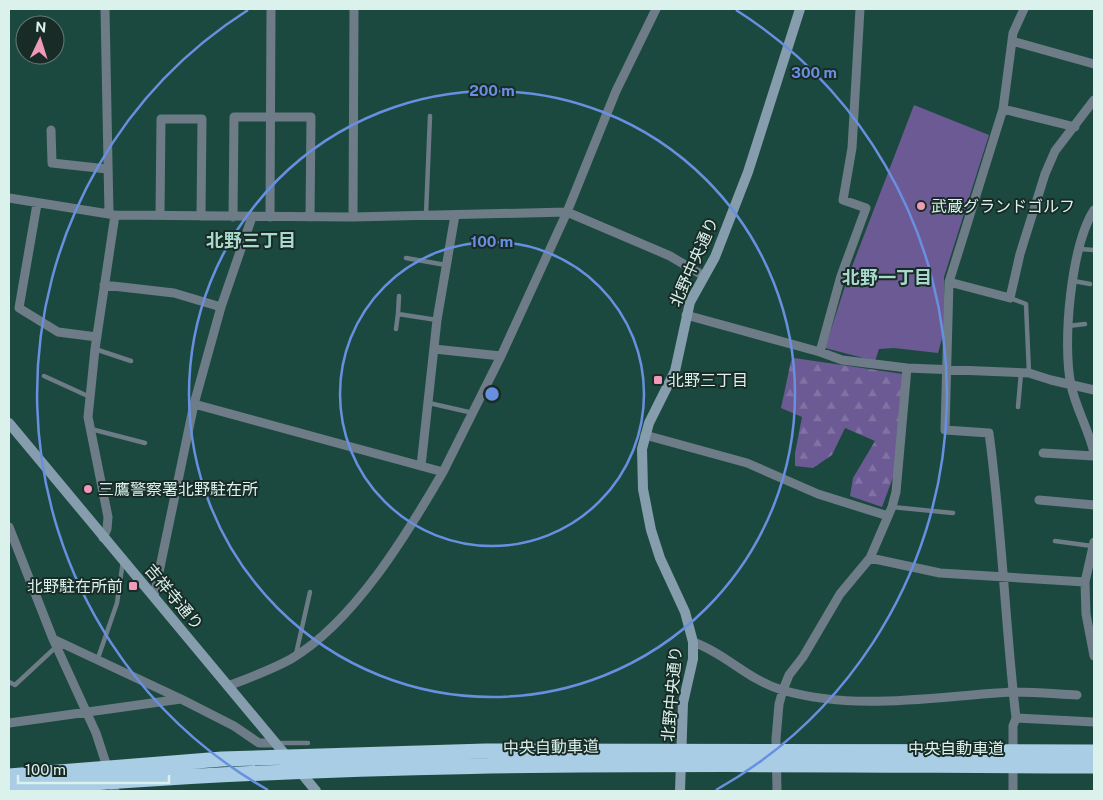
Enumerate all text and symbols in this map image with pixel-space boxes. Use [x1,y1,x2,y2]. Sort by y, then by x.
north arrow [15,15,65,65]
text: N [35,19,47,35]
text: 300 m [791,64,837,81]
text: 200 m [469,82,515,99]
place label: 武蔵グランドゴルフ [931,197,1075,216]
marker: 武蔵グランドゴルフ [915,200,927,212]
street label: 北野中央通り [666,214,722,310]
district label: 北野三丁目 [206,230,296,251]
text: 100 m [471,233,513,250]
district label: 北野一丁目 [842,267,932,288]
place label: 北野三丁目 [668,371,748,390]
marker: 北野三丁目 [652,374,664,386]
centre of rings [483,385,501,403]
place label: 三鷹警察署北野駐在所 [98,480,258,499]
marker: 三鷹警察署北野駐在所 [82,483,94,495]
street label: 吉祥寺通り [141,560,207,634]
place label: 北野駐在所前 [27,577,123,596]
marker: 北野駐在所前 [127,580,139,592]
street label: 北野中央通り [658,645,686,743]
street label: 中央自動車道 [503,737,599,757]
street label: 中央自動車道 [908,739,1004,758]
scale bar [18,752,169,784]
text: 100 m [25,761,66,778]

